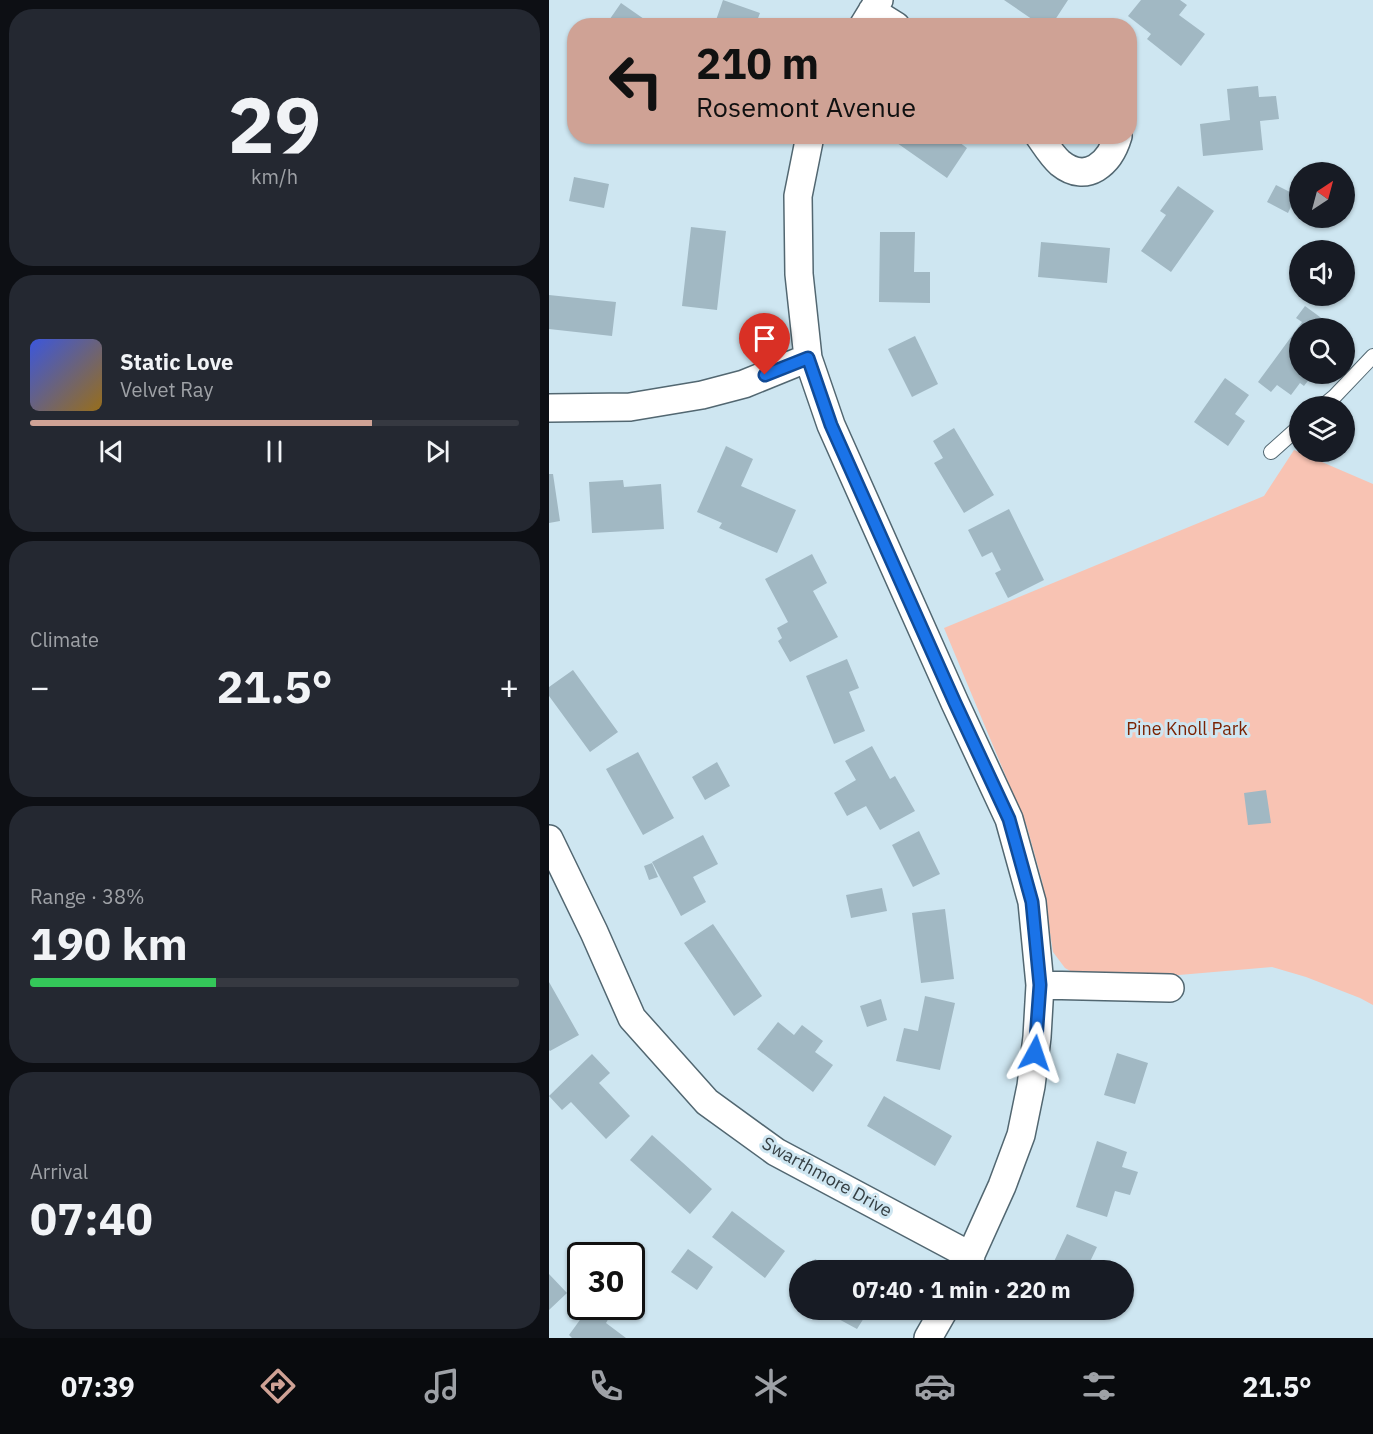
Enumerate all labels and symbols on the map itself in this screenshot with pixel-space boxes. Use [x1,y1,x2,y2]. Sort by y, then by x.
north arrow [1289,162,1355,228]
pin [739,313,790,375]
park label: Pine Knoll Park [1126,717,1248,740]
position arrow [1003,1021,1067,1085]
street label: Swarthmore Drive [758,1131,896,1222]
speed limit sign: 30 [567,1242,645,1320]

